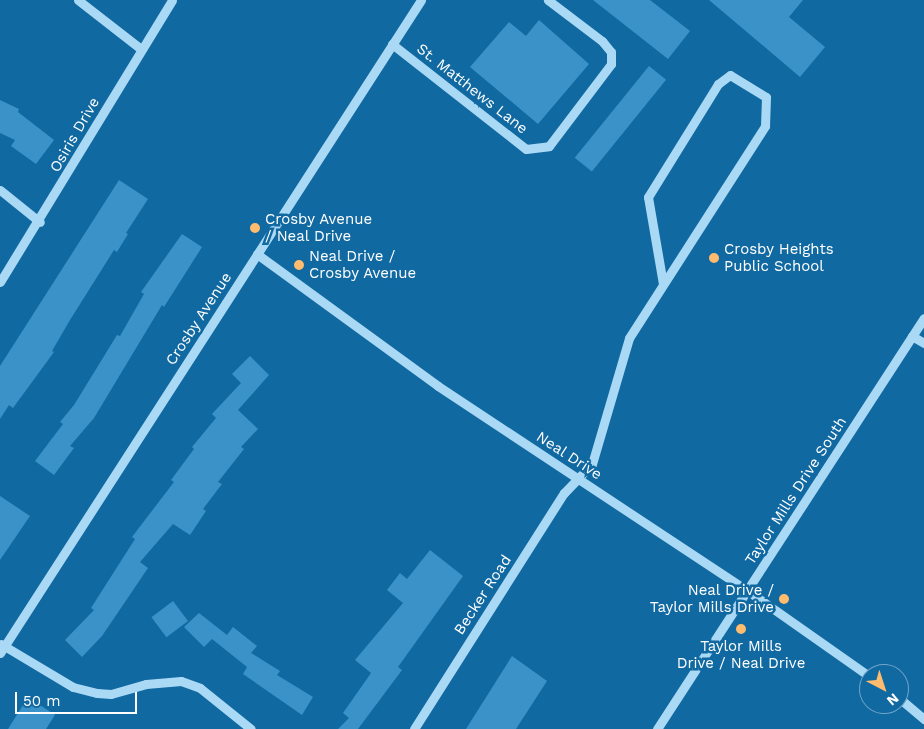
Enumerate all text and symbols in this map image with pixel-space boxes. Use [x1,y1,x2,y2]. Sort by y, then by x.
street label: St. Matthews Lane [413,40,531,138]
street label: Osiris Drive [46,94,104,176]
place label: Crosby Avenue / Neal Drive [265,210,373,245]
marker: Crosby Avenue / Neal Drive [249,222,261,234]
place label: Crosby Heights Public School [724,240,834,275]
place label: Neal Drive / Crosby Avenue [309,247,417,282]
marker: Crosby Heights Public School [708,252,720,264]
marker: Neal Drive / Crosby Avenue [293,259,305,271]
street label: Crosby Avenue [162,269,236,369]
street label: Taylor Mills Drive South [741,414,851,568]
street label: Neal Drive [533,428,605,484]
street label: Becker Road [451,552,515,638]
place label: Neal Drive / Taylor Mills Drive [650,581,774,616]
marker: Neal Drive / Taylor Mills Drive [778,593,790,605]
marker: Taylor Mills Drive / Neal Drive [735,623,747,635]
place label: Taylor Mills Drive / Neal Drive [676,637,806,672]
north arrow [859,664,909,714]
scale bar [18,682,140,714]
text: N [884,690,902,709]
text: 50 m [23,692,60,710]

